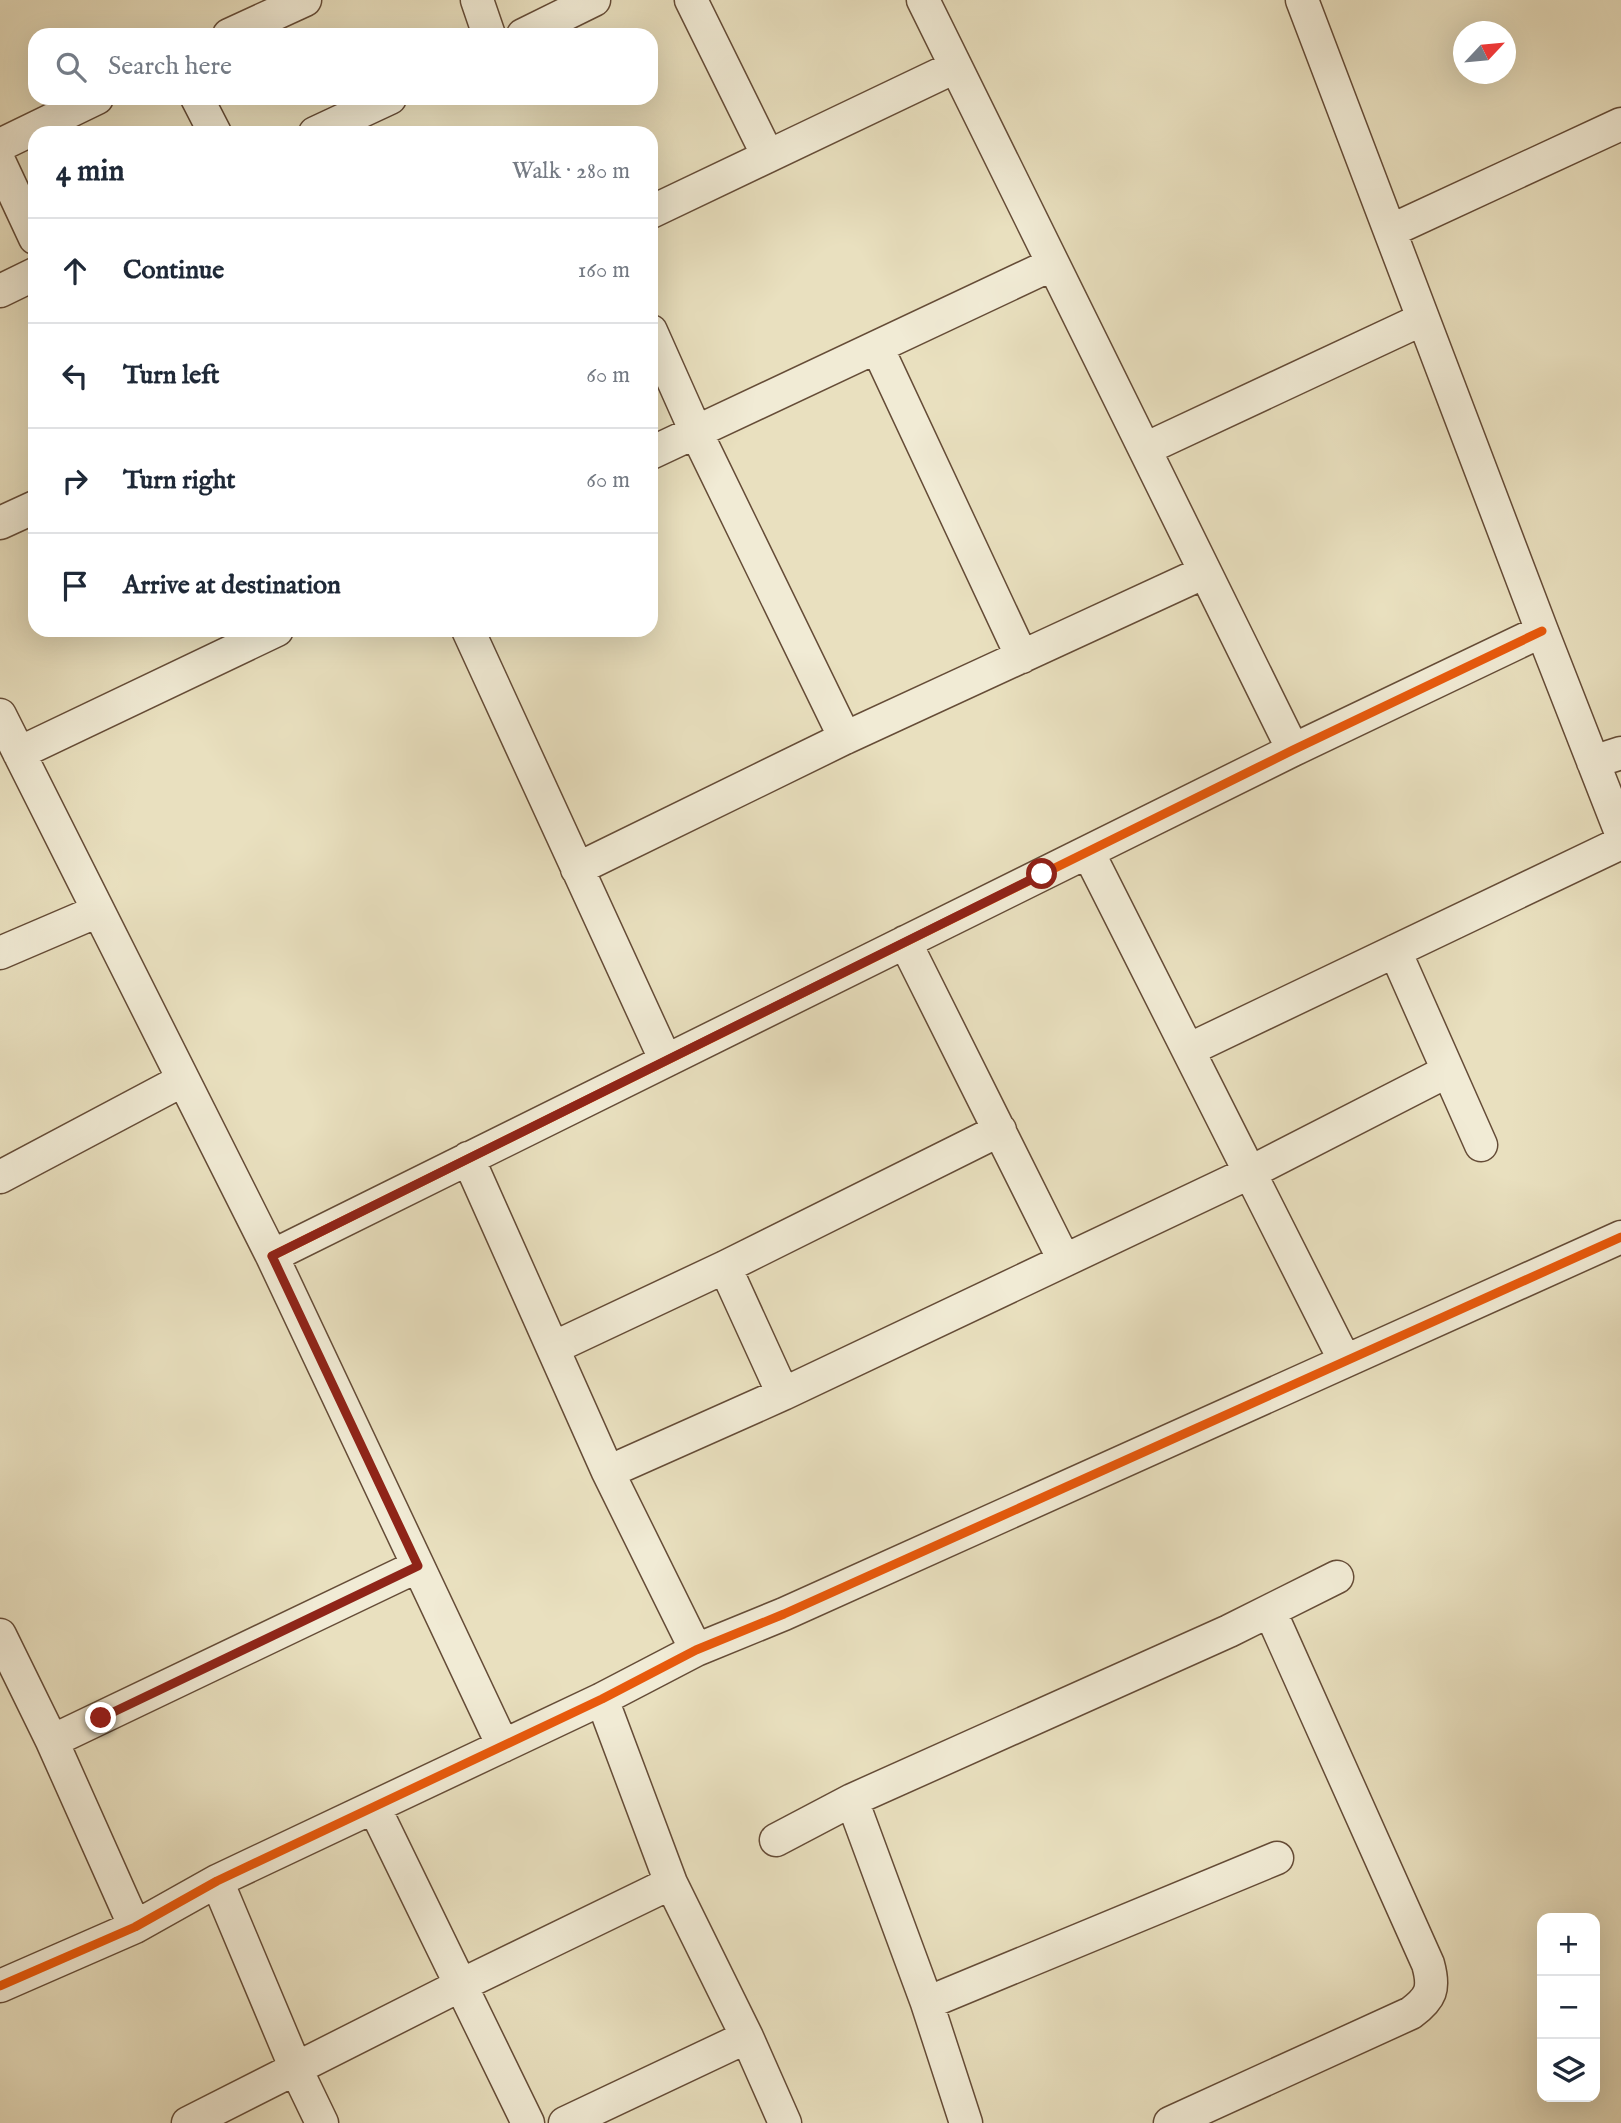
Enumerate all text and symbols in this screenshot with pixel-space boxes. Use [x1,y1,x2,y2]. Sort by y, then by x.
north arrow [1453,21,1516,84]
search box [28,28,658,105]
icon: search [52,48,90,86]
text: Search here [108,50,232,83]
text: 4 min [56,153,124,191]
text: Walk · 280 m [512,157,630,186]
icon: ahead [56,252,94,290]
text: Continue [123,254,224,287]
text: 160 m [578,256,630,285]
icon: left [56,357,94,395]
text: Turn left [123,359,220,392]
text: 60 m [586,361,630,390]
icon: right [56,462,94,500]
text: Turn right [123,464,236,497]
text: 60 m [586,466,630,495]
icon: arrive [56,567,94,605]
text: Arrive at destination [123,569,341,602]
route start [1026,858,1057,889]
route end [85,1702,116,1733]
map controls [1537,1913,1600,2102]
button: + [1537,1913,1600,1976]
button: − [1537,1976,1600,2039]
button: layers [1537,2039,1600,2102]

